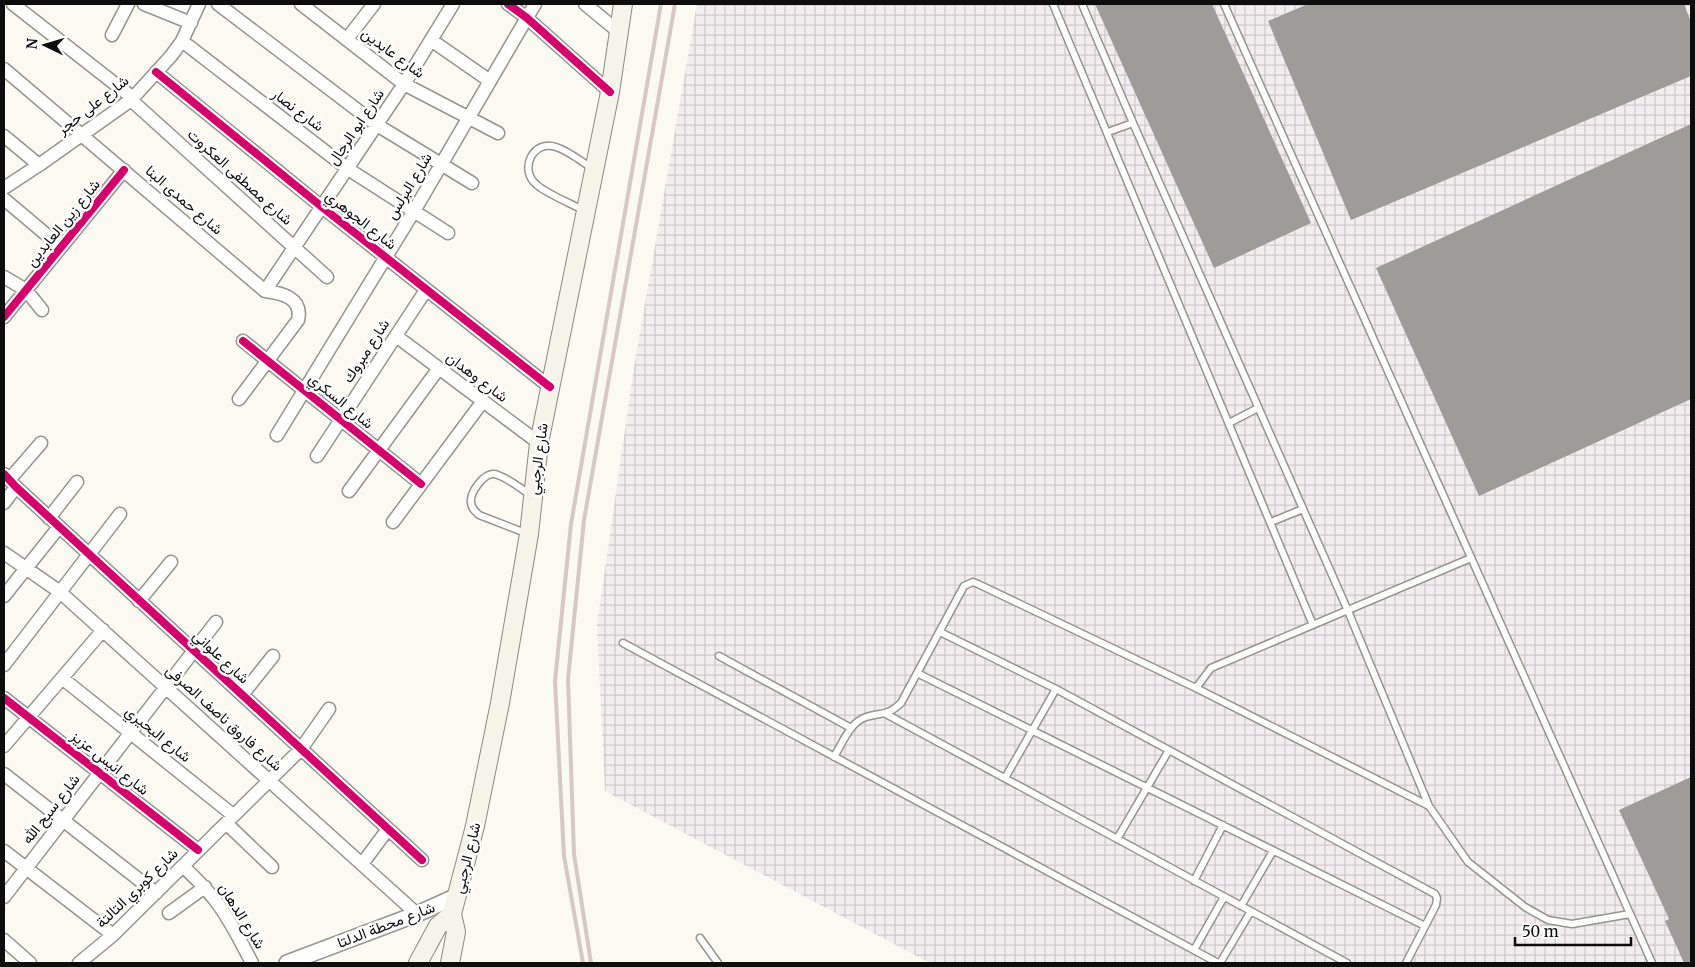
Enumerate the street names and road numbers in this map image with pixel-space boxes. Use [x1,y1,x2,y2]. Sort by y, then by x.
street label: شارع عابدين [357,23,429,84]
street label: شارع على حجر [52,71,134,141]
street label: شارع نصار [267,83,328,137]
street label: شارع ابو الرجال [323,85,390,170]
street label: شارع مصطفى العكروت [183,124,297,230]
street label: شارع البرلس [381,149,438,224]
street label: شارع حمدى البنا [140,161,227,240]
street label: شارع زين العابدين [22,175,105,272]
street label: شارع الجوهري [319,186,401,257]
street label: شارع مبروك [338,315,395,387]
street label: شارع وهدان [441,347,512,408]
street label: شارع السكري [302,369,378,436]
street label: شارع الرجبي [523,422,556,497]
street label: شارع علواني [186,626,254,691]
street label: شارع فاروق ناصف الصرفى [161,660,287,777]
street label: شارع البحيري [119,701,195,769]
street label: شارع انيس عزيز [66,726,153,801]
street label: شارع سبح الله [17,770,85,849]
street label: شارع الرجبي [449,820,488,896]
street label: شارع كوبري التالتة [92,844,185,934]
street label: شارع الدهان [213,879,270,953]
street label: شارع محطة الدلتا [334,897,438,954]

